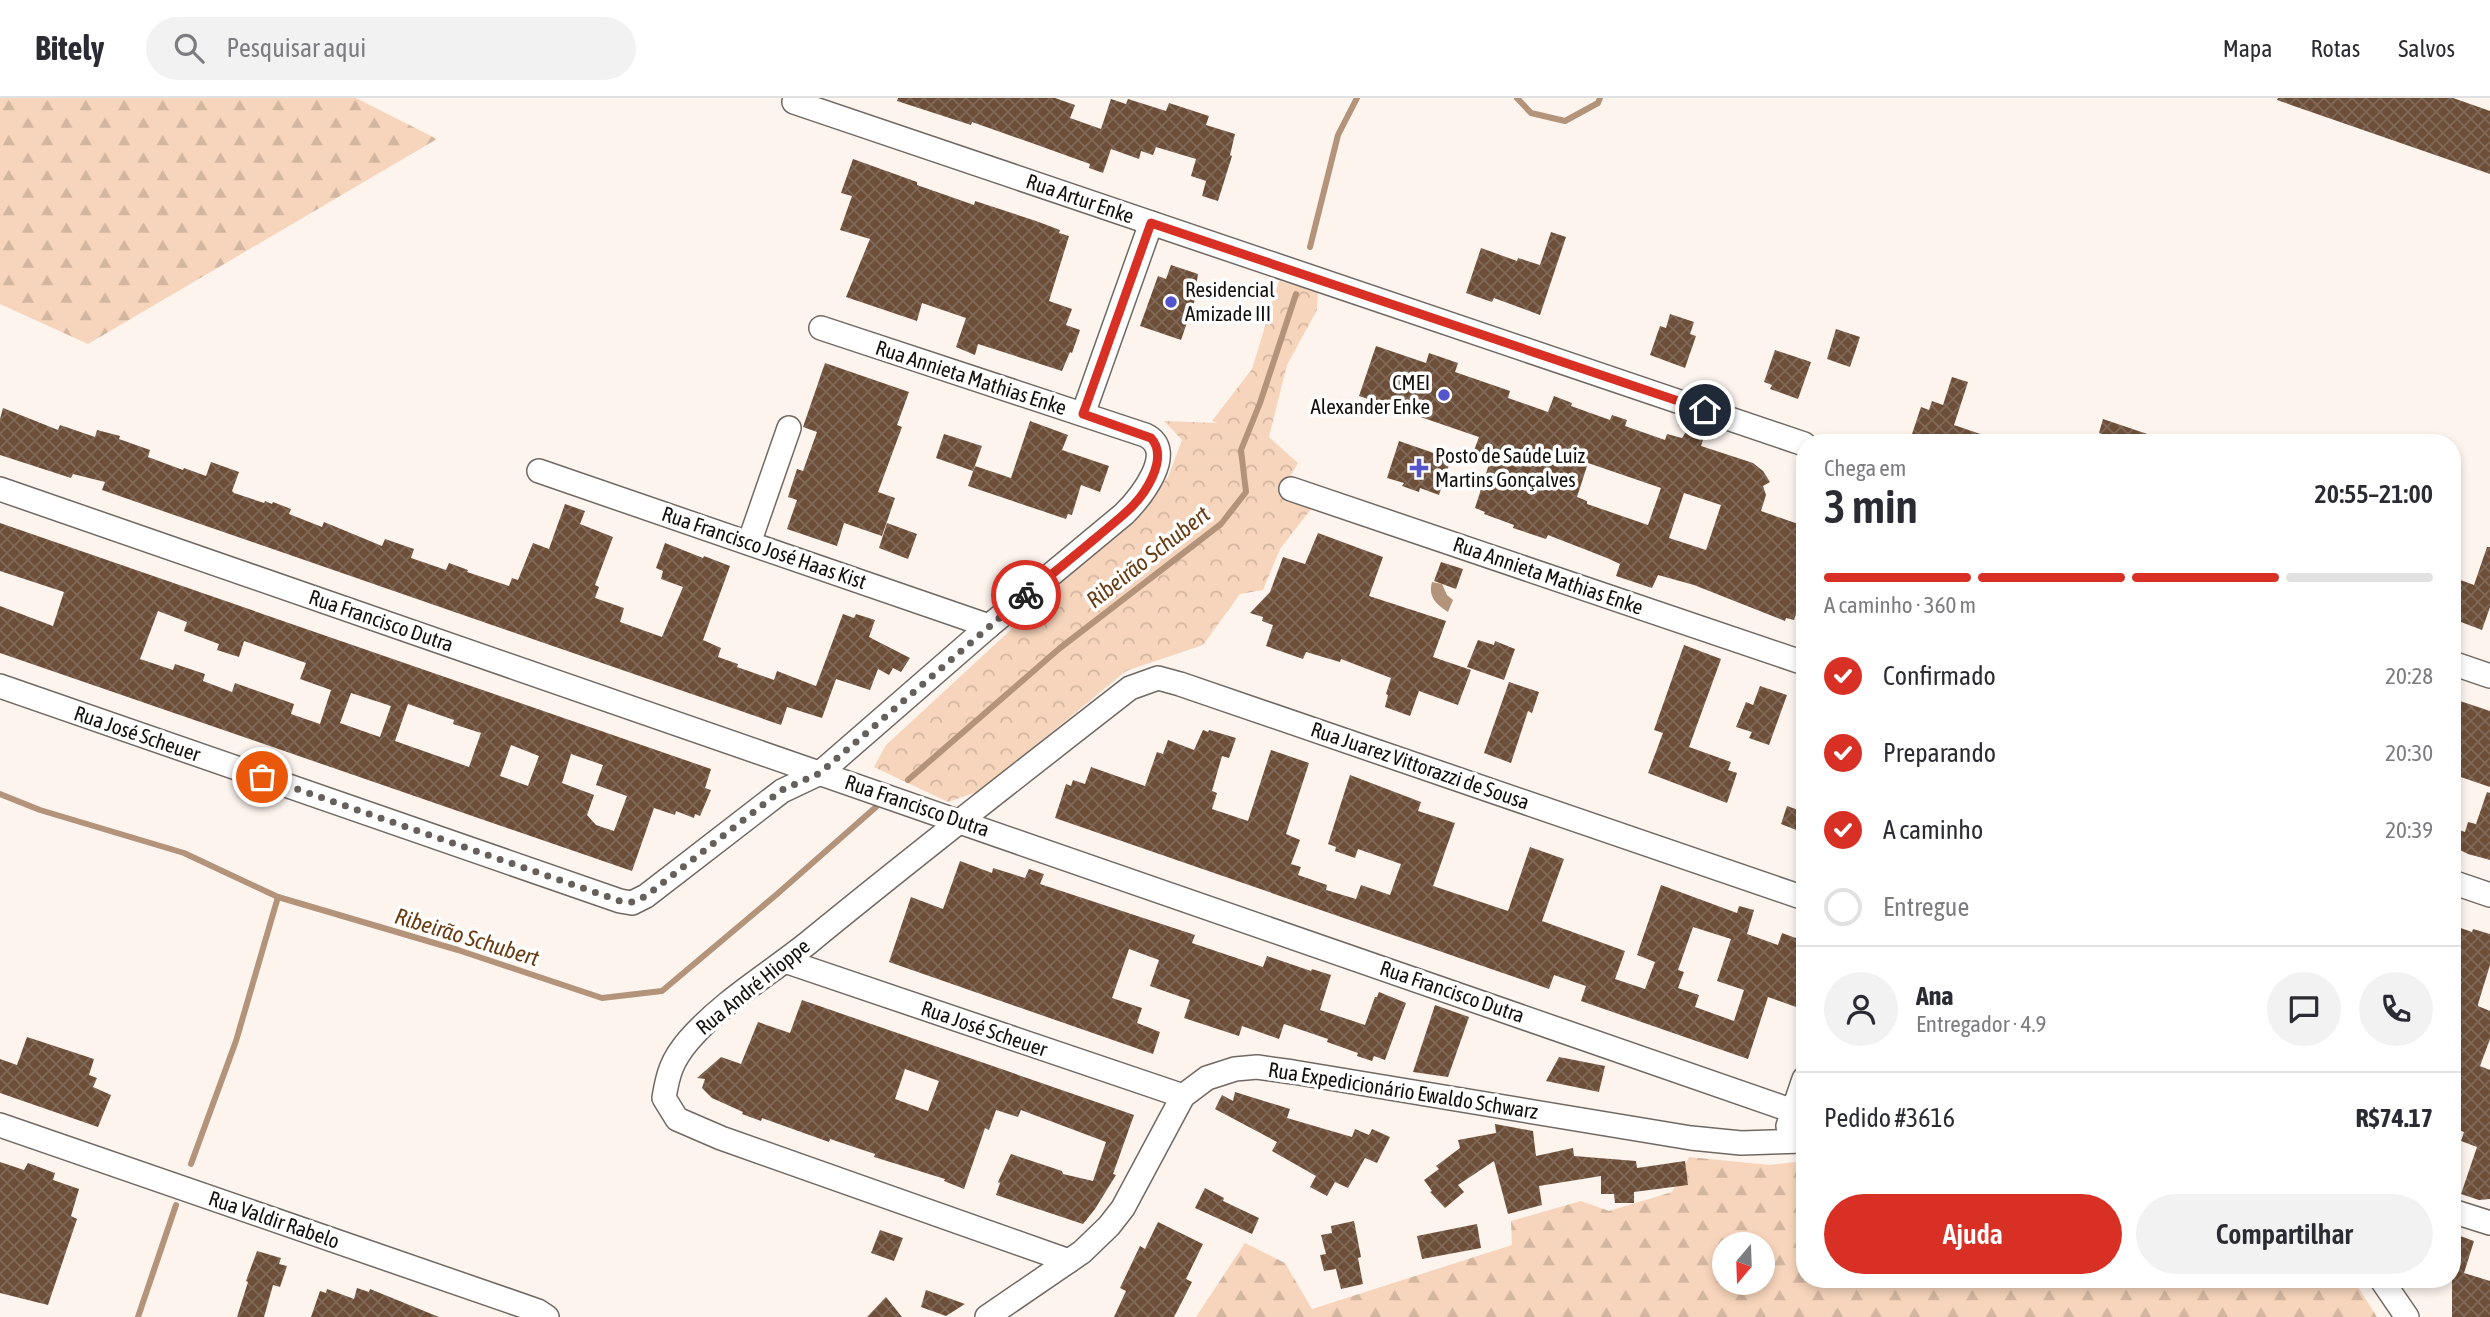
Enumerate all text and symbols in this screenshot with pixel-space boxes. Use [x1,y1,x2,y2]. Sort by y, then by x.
search box [146,17,636,80]
text: Bitely [35,29,104,67]
icon: search [170,29,208,67]
text: Pesquisar aqui [226,33,366,63]
text: Mapa [2223,35,2272,62]
text: Rotas [2310,35,2360,62]
text: Salvos [2398,35,2455,62]
street label: Rua Artur Enke [1023,168,1137,228]
place label: Residencial Amizade III [1185,277,1275,325]
marker: Residencial Amizade III [1163,294,1179,310]
street label: Rua Annieta Mathias Enke [873,335,1070,419]
place label: CMEI Alexander Enke [1311,370,1430,418]
pin [1675,380,1735,440]
marker: CMEI Alexander Enke [1436,387,1452,403]
icon: home [1686,391,1724,429]
place label: Posto de Saúde Luiz Martins Gonçalves [1435,443,1586,491]
text: Chega em [1824,455,1906,481]
marker: Posto de Saúde Luiz Martins Gonçalves [1409,458,1429,478]
text: 20:55–21:00 [2315,479,2433,509]
text: 3 min [1824,480,1918,533]
street label: Rua Francisco José Haas Kist [659,501,870,593]
water label: Ribeirão Schubert [1081,501,1215,613]
street label: Rua Annieta Mathias Enke [1450,531,1647,619]
courier [991,560,1061,630]
icon: bike [1007,576,1045,614]
street label: Rua Francisco Dutra [306,584,457,656]
text: A caminho · 360 m [1824,592,1976,618]
icon: check [1824,657,1862,695]
text: Confirmado [1883,661,1996,691]
text: 20:28 [2385,663,2433,689]
street label: Rua José Scheuer [71,700,204,766]
street label: Rua Juarez Vittorazzi de Sousa [1308,716,1533,814]
icon: check [1824,734,1862,772]
text: Preparando [1883,738,1996,768]
text: 20:30 [2385,740,2433,766]
pin [232,747,292,807]
icon: bag [243,758,281,796]
street label: Rua Francisco Dutra [842,769,993,841]
icon: check [1824,811,1862,849]
text: A caminho [1883,815,1983,845]
text: 20:39 [2385,817,2433,843]
text: Entregue [1883,892,1969,922]
water label: Ribeirão Schubert [392,903,542,971]
street label: Rua André Hioppe [691,933,814,1039]
street label: Rua Francisco Dutra [1377,955,1528,1027]
button: person [1824,972,1898,1046]
button: chat [2267,972,2341,1046]
button: phone [2359,972,2433,1046]
text: Ana [1916,981,1953,1011]
street label: Rua José Scheuer [918,995,1051,1061]
text: Entregador · 4.9 [1916,1011,2046,1037]
street label: Rua Expedicionário Ewaldo Schwarz [1267,1057,1540,1123]
text: Pedido #3616 [1824,1103,1955,1133]
text: R$74.17 [2356,1103,2433,1133]
street label: Rua Valdir Rabelo [206,1185,343,1253]
button: Ajuda [1824,1194,2122,1274]
button: Compartilhar [2136,1194,2433,1274]
north arrow [1712,1232,1774,1295]
map controls [1712,1232,1775,1295]

